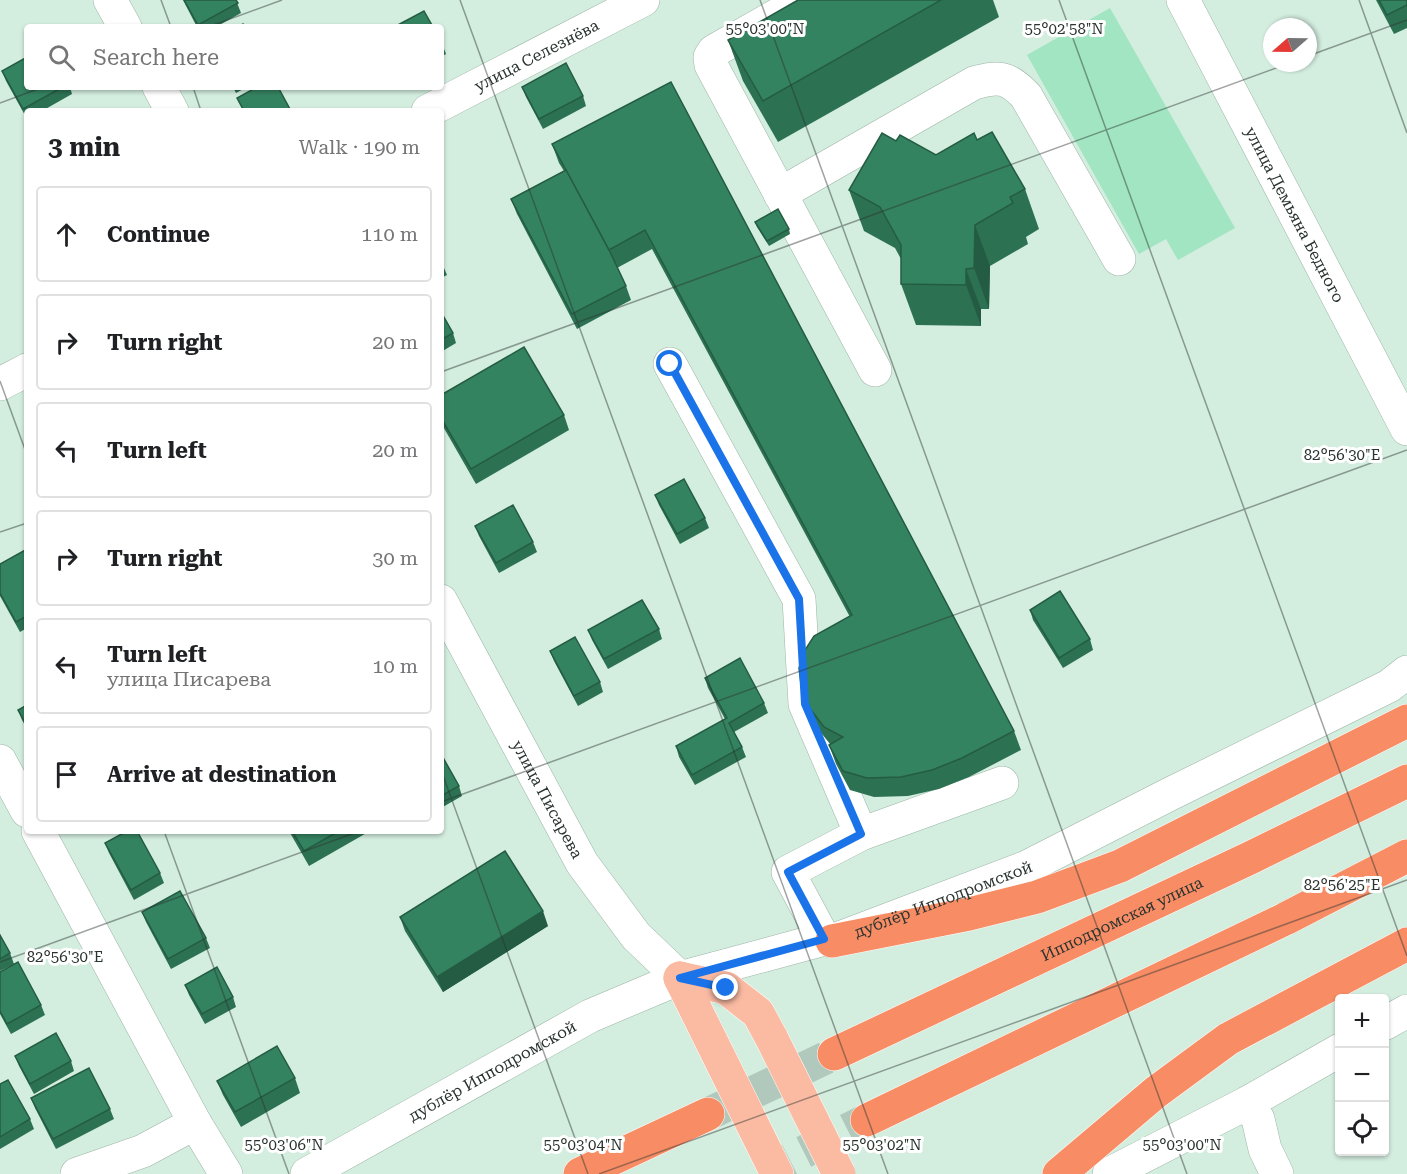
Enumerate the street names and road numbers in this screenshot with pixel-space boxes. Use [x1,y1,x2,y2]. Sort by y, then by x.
street label: улица Селезнёва [471,15,602,95]
street label: улица Демьяна Бедного [1241,124,1348,306]
street label: улица Писарева [508,737,587,862]
street label: дублёр Ипподромской [851,857,1035,942]
street label: Ипподромская улица [1038,873,1206,965]
street label: дублёр Ипподромской [405,1017,580,1126]

